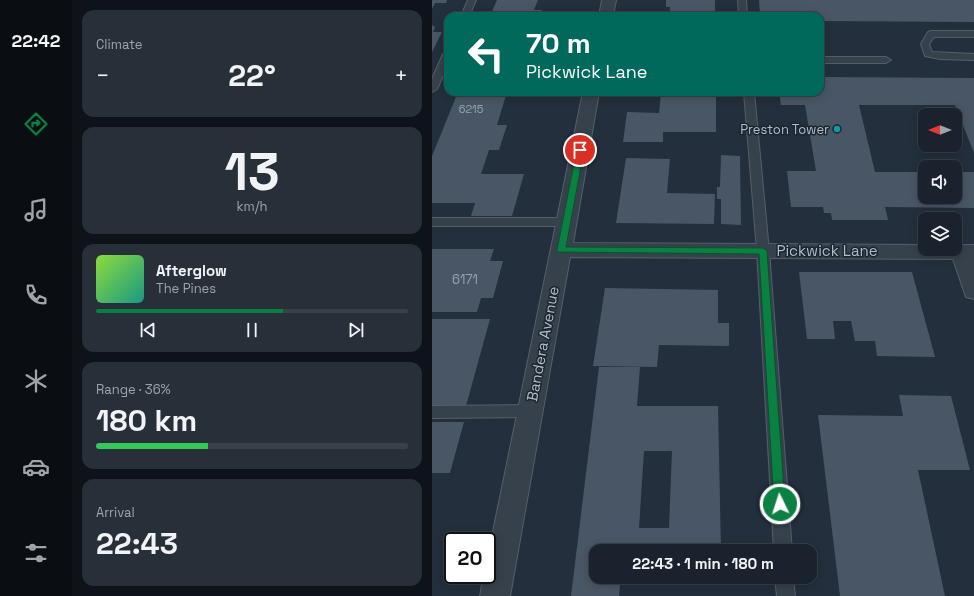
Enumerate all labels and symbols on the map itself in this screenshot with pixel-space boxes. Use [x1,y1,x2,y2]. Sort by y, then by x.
house number: 6215 [459,102,484,116]
north arrow [918,108,962,152]
place label: Preston Tower [740,121,829,138]
marker: Preston Tower [832,124,842,134]
pin [563,133,597,167]
street label: Pickwick Lane [776,241,878,260]
house number: 6171 [452,271,478,288]
street label: Bandera Avenue [522,285,563,403]
position arrow [759,483,801,525]
speed limit sign: 20 [444,532,496,584]

